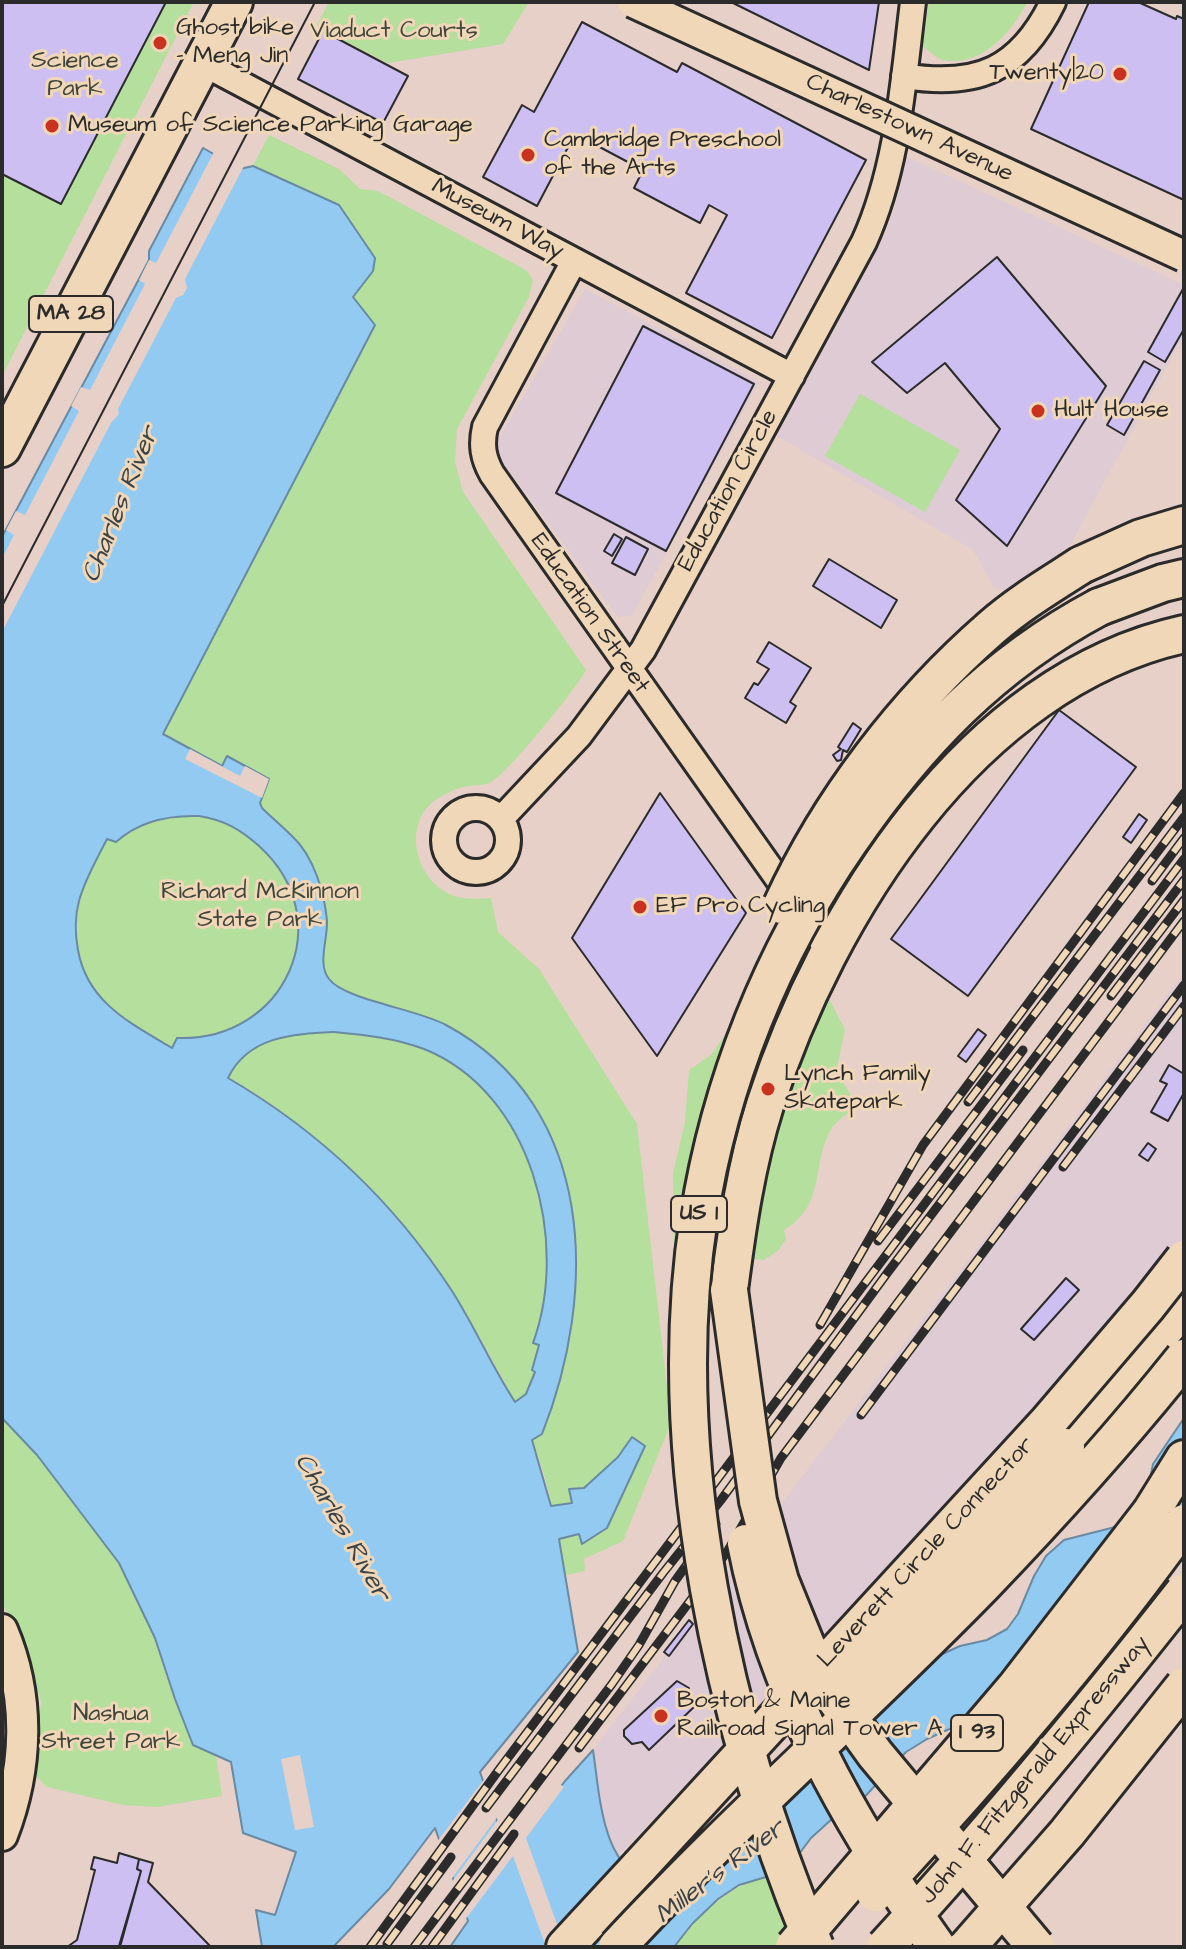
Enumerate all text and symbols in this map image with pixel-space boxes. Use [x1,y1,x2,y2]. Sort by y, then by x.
place label: Ghost bike - Meng Jin [176,15,294,71]
park label: Viaduct Courts [310,18,478,46]
marker: Ghost bike - Meng Jin [151,34,169,52]
park label: Science Park [31,48,119,104]
place label: Twenty|20 [989,60,1104,88]
marker: Twenty|20 [1111,65,1129,83]
street label: Charlestown Avenue [801,68,1017,190]
place label: Museum of Science Parking Garage [68,112,473,140]
marker: Museum of Science Parking Garage [43,117,61,135]
place label: Cambridge Preschool of the Arts [544,127,781,183]
marker: Cambridge Preschool of the Arts [519,146,537,164]
street label: Museum Way [426,173,568,267]
road number: MA 28 [29,296,113,332]
place label: Hult House [1054,397,1169,425]
marker: Hult House [1029,402,1047,420]
street label: Education Circle [673,405,785,577]
water label: Charles River [77,423,167,587]
street label: Education Street [523,529,655,699]
park label: Richard McKinnon State Park [161,879,359,935]
place label: EF Pro Cycling [656,893,825,921]
marker: EF Pro Cycling [631,898,649,916]
place label: Lynch Family Skatepark [784,1061,931,1117]
marker: Lynch Family Skatepark [759,1080,777,1098]
road number: US 1 [671,1196,727,1232]
street label: Leverett Circle Connector [813,1432,1041,1674]
water label: Charles River [286,1449,396,1607]
street label: John F. Fitzgerald Expressway [915,1631,1157,1911]
place label: Boston & Maine Railroad Signal Tower A [677,1688,943,1744]
park label: Nashua Street Park [41,1701,181,1757]
marker: Boston & Maine Railroad Signal Tower A [652,1707,670,1725]
road number: I 93 [951,1715,1003,1751]
water label: Miller's River [650,1814,792,1932]

